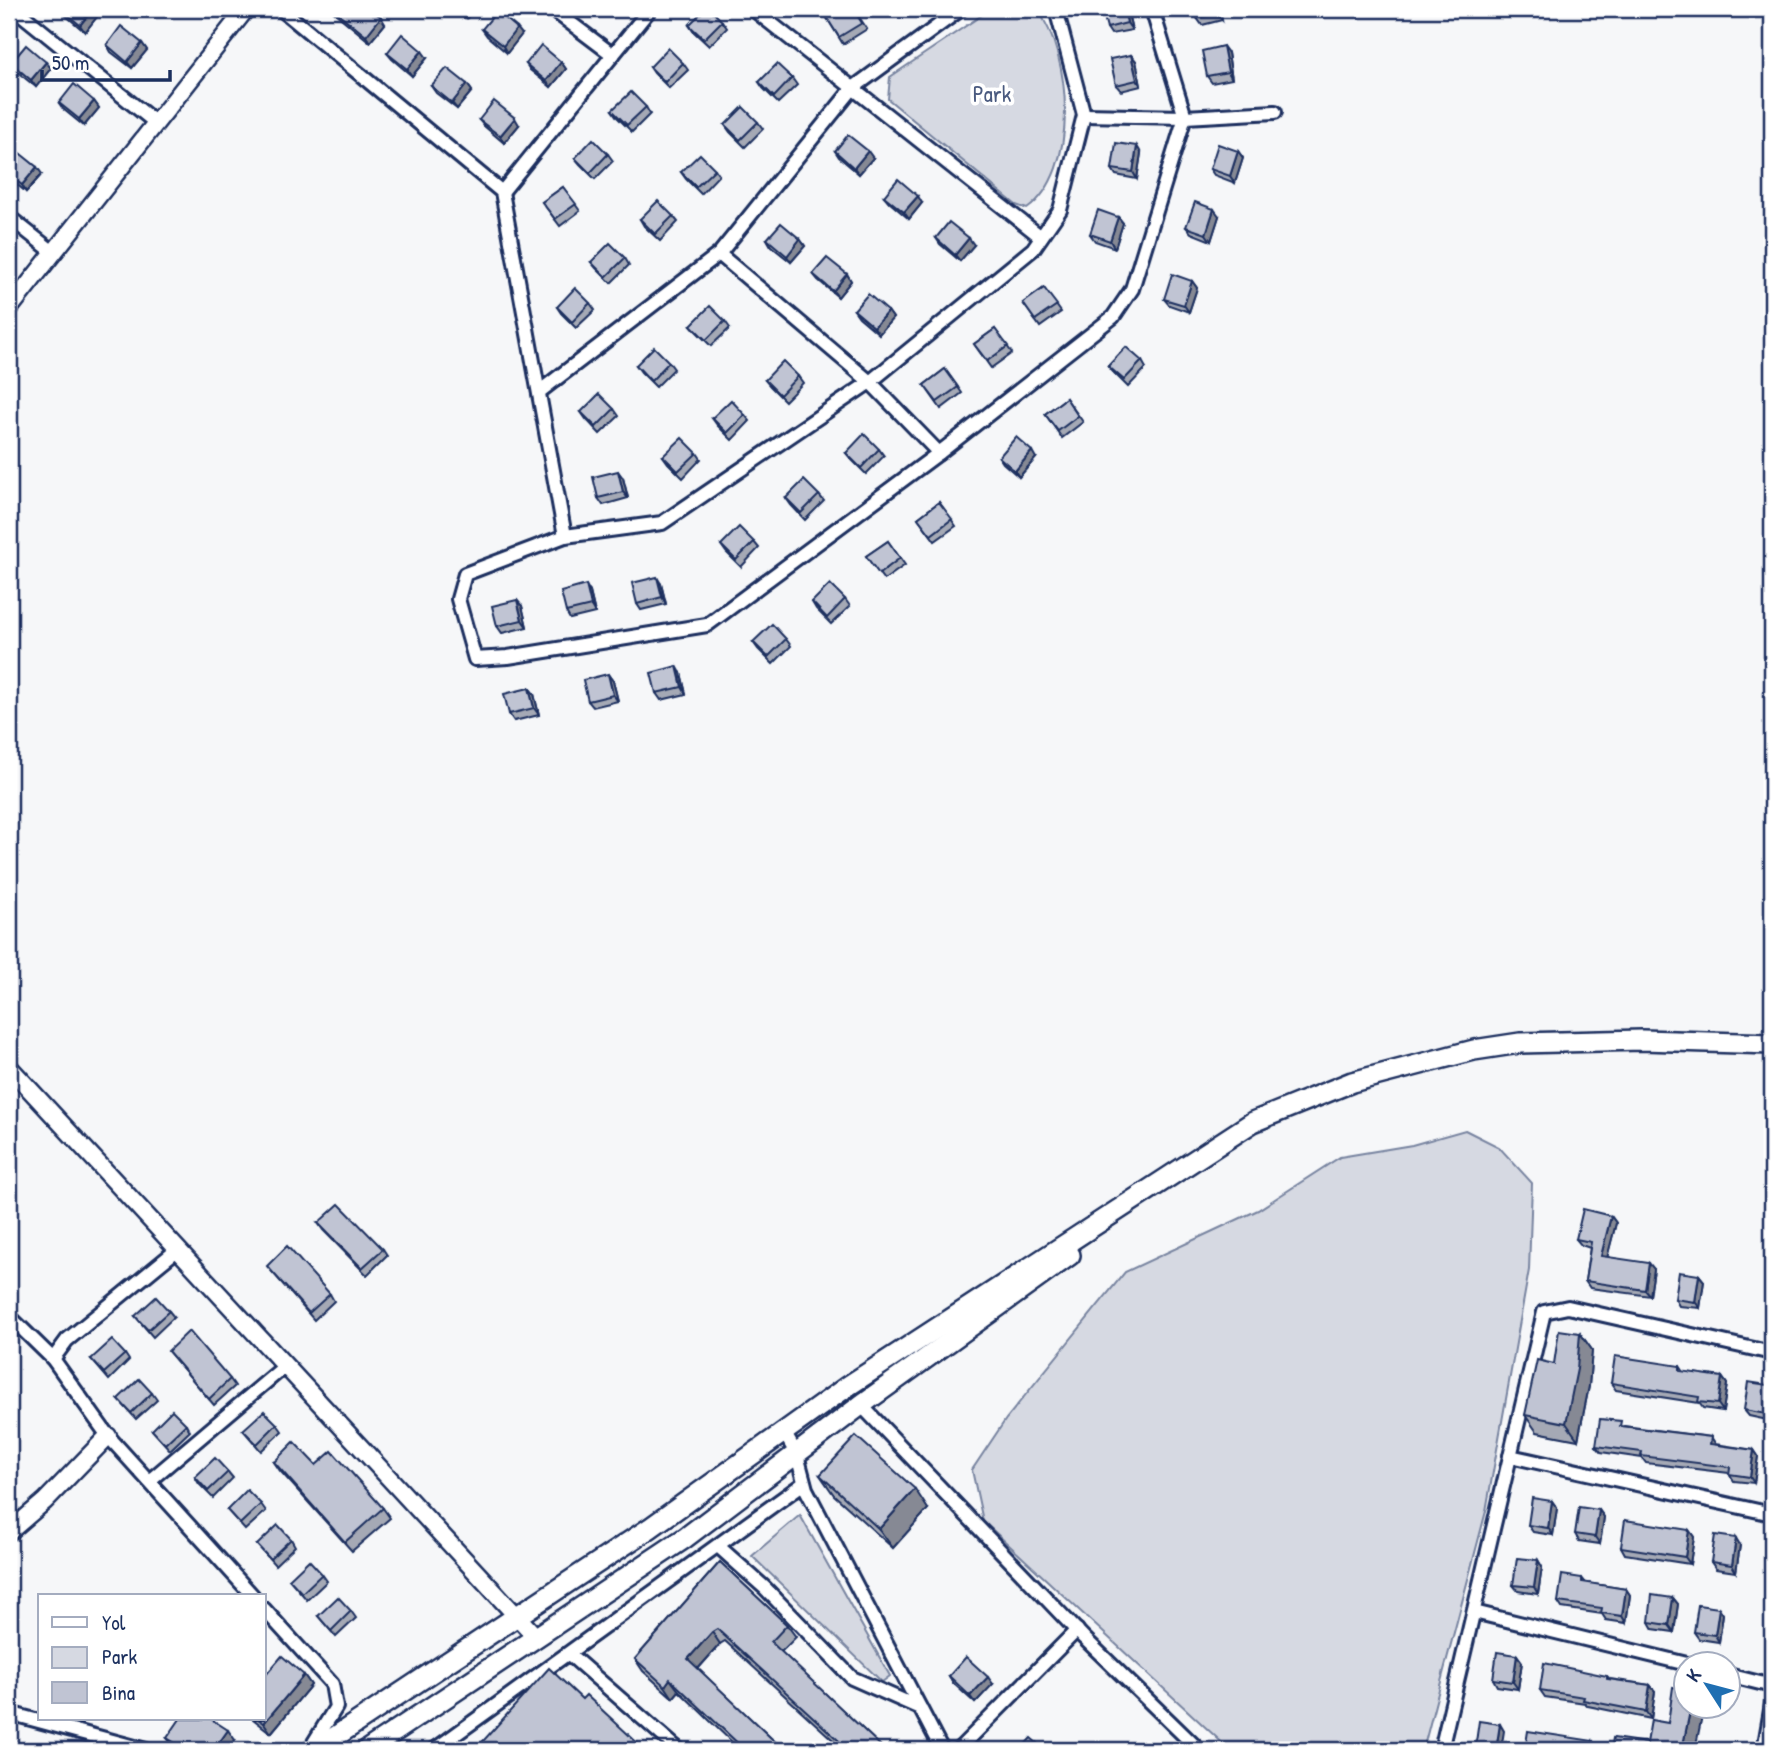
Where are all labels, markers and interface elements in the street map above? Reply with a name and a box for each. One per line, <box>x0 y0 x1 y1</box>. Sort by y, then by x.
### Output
scale bar <box>42 38 170 82</box>
text: 50 m <box>52 48 89 77</box>
park label: Park <box>973 78 1012 109</box>
legend <box>38 1594 266 1720</box>
text: Yol <box>102 1608 126 1637</box>
text: Park <box>102 1642 137 1671</box>
north arrow <box>1672 1650 1742 1720</box>
text: K <box>1680 1663 1707 1687</box>
text: Bina <box>102 1678 135 1707</box>

